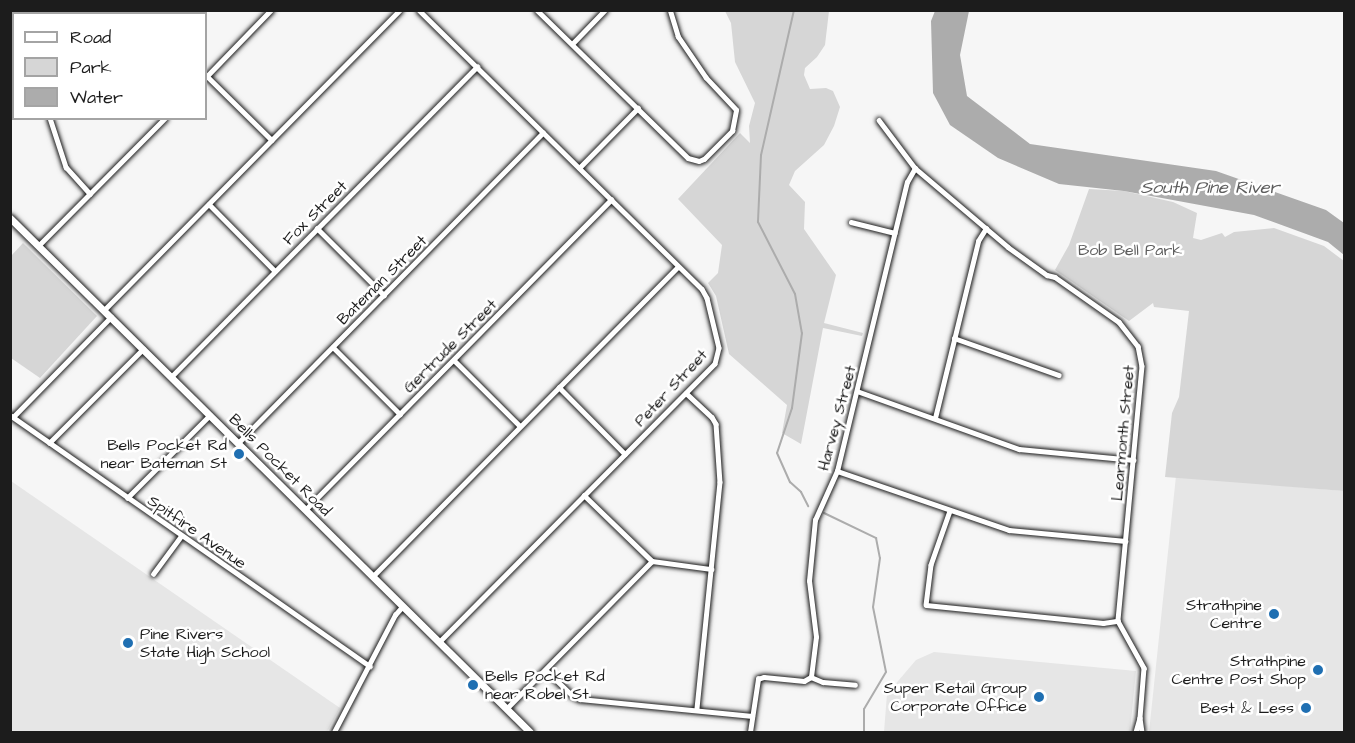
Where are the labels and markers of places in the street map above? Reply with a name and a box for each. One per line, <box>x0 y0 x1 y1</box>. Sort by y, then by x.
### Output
place label: Bells Pocket Rd near Bateman St <box>101 435 227 473</box>
marker: Bells Pocket Rd near Bateman St <box>232 447 246 461</box>
place label: Strathpine Centre <box>1186 595 1262 633</box>
marker: Strathpine Centre <box>1267 607 1281 621</box>
place label: Pine Rivers State High School <box>140 624 270 662</box>
marker: Pine Rivers State High School <box>121 636 135 650</box>
place label: Strathpine Centre Post Shop <box>1171 651 1306 689</box>
marker: Strathpine Centre Post Shop <box>1311 663 1325 677</box>
place label: Bells Pocket Rd near Robel St <box>485 666 605 704</box>
marker: Bells Pocket Rd near Robel St <box>466 678 480 692</box>
place label: Super Retail Group Corporate Office <box>884 678 1027 716</box>
marker: Super Retail Group Corporate Office <box>1032 690 1046 704</box>
place label: Best & Less <box>1200 698 1294 718</box>
marker: Best & Less <box>1299 701 1313 715</box>

